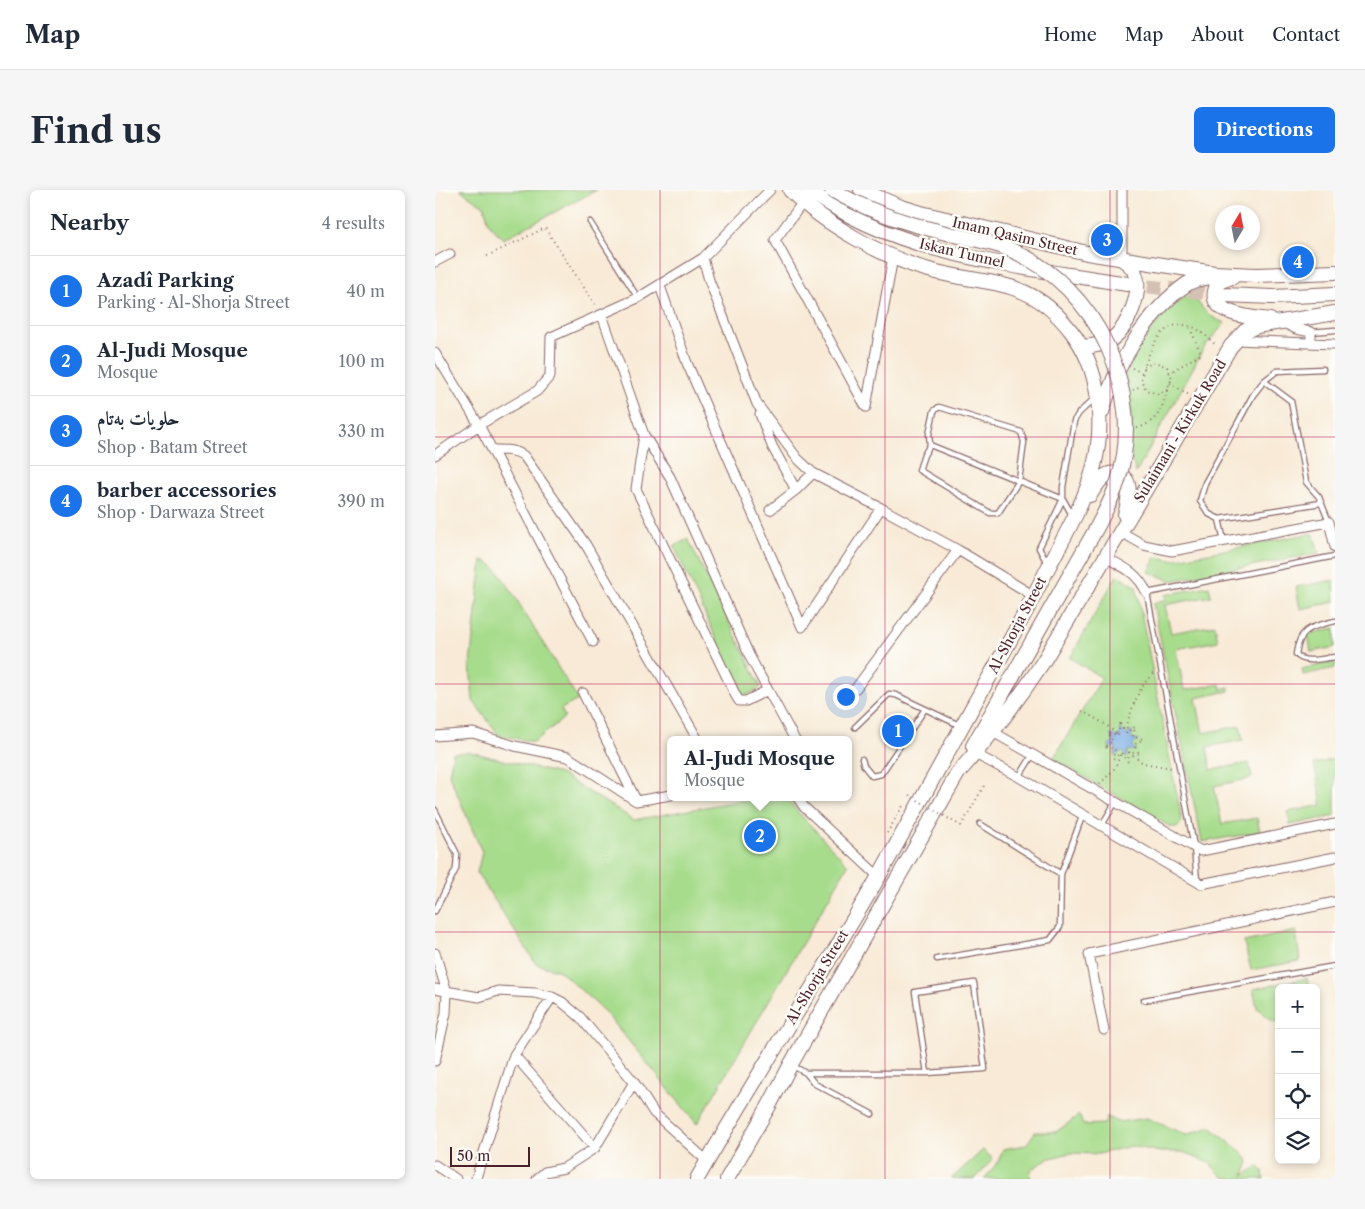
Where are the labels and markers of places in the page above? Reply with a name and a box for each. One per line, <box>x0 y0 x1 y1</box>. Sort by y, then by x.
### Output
pin: 3 <box>1091 221 1123 259</box>
pin: 4 <box>1282 243 1314 281</box>
pin: 1 <box>882 712 914 750</box>
pin: 2 <box>744 817 776 855</box>

